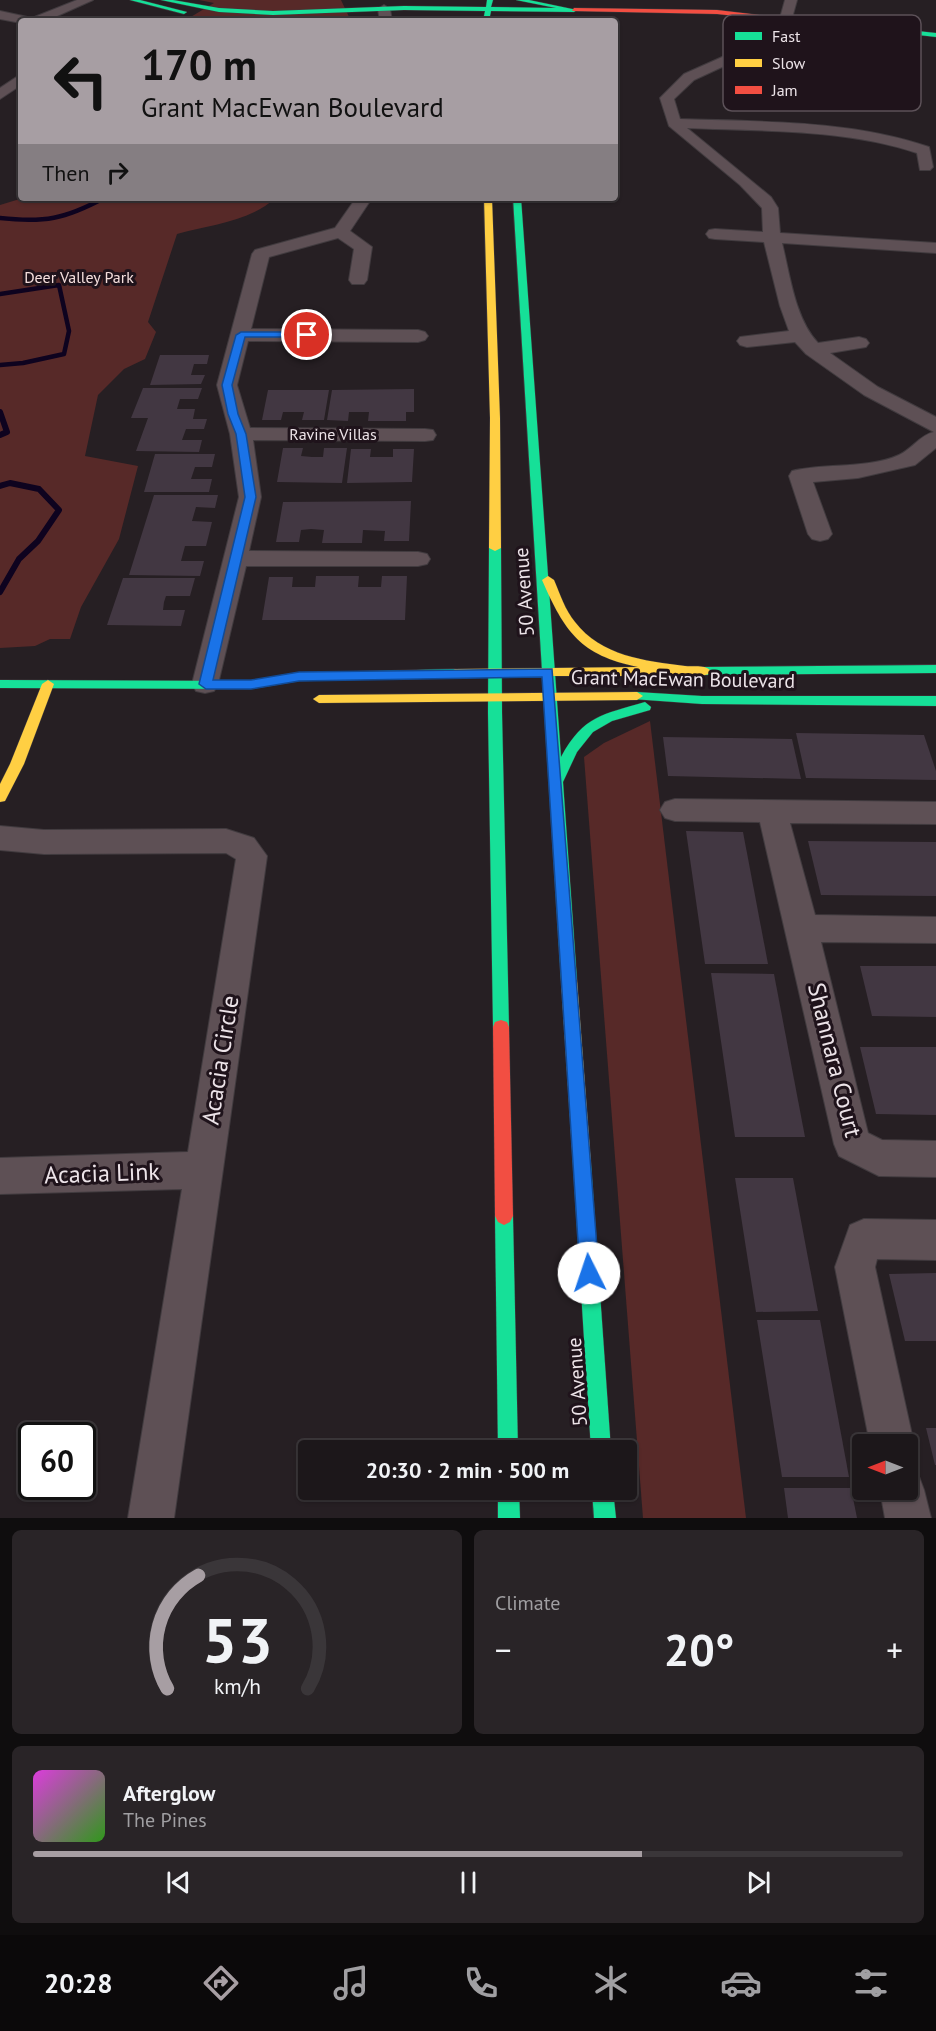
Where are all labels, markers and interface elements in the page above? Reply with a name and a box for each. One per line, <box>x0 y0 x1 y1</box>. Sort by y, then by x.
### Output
legend <box>723 15 921 111</box>
text: Fast <box>772 26 801 46</box>
text: 170 m <box>141 37 257 92</box>
icon: left <box>42 42 120 120</box>
text: Slow <box>772 53 806 73</box>
text: Jam <box>771 80 798 100</box>
text: Grant MacEwan Boulevard <box>141 90 444 124</box>
icon: right <box>101 156 134 189</box>
text: Then <box>42 159 89 187</box>
park label: Deer Valley Park <box>24 267 134 287</box>
pin <box>281 309 332 360</box>
icon: arrive <box>290 318 323 351</box>
street label: Ravine Villas <box>289 424 377 444</box>
street label: 50 Avenue <box>508 547 540 637</box>
street label: Grant MacEwan Boulevard <box>571 664 795 694</box>
street label: Shannara Court <box>801 980 869 1140</box>
street label: Acacia Circle <box>194 993 246 1127</box>
street label: Acacia Link <box>44 1155 161 1191</box>
position arrow <box>557 1241 621 1305</box>
street label: 50 Avenue <box>561 1337 593 1427</box>
speed limit sign: 60 <box>18 1422 96 1500</box>
north arrow <box>852 1434 918 1500</box>
map controls <box>852 1434 918 1500</box>
text: 20:30 · 2 min · 500 m <box>366 1456 569 1484</box>
text: Climate <box>495 1590 561 1616</box>
text: 53 <box>202 1599 272 1680</box>
text: 20° <box>664 1620 734 1678</box>
text: − <box>495 1628 512 1671</box>
text: + <box>886 1628 903 1671</box>
text: km/h <box>213 1672 260 1700</box>
text: Afterglow <box>123 1779 215 1807</box>
text: The Pines <box>123 1807 207 1833</box>
icon: previous <box>162 1866 195 1899</box>
icon: pause <box>452 1866 485 1899</box>
icon: next <box>742 1866 775 1899</box>
icon: directions <box>200 1962 242 2004</box>
icon: music <box>330 1962 372 2004</box>
icon: phone <box>460 1962 502 2004</box>
icon: climate <box>590 1962 632 2004</box>
icon: car <box>720 1962 762 2004</box>
icon: filters <box>850 1962 892 2004</box>
text: 20:28 <box>44 1966 112 2000</box>

